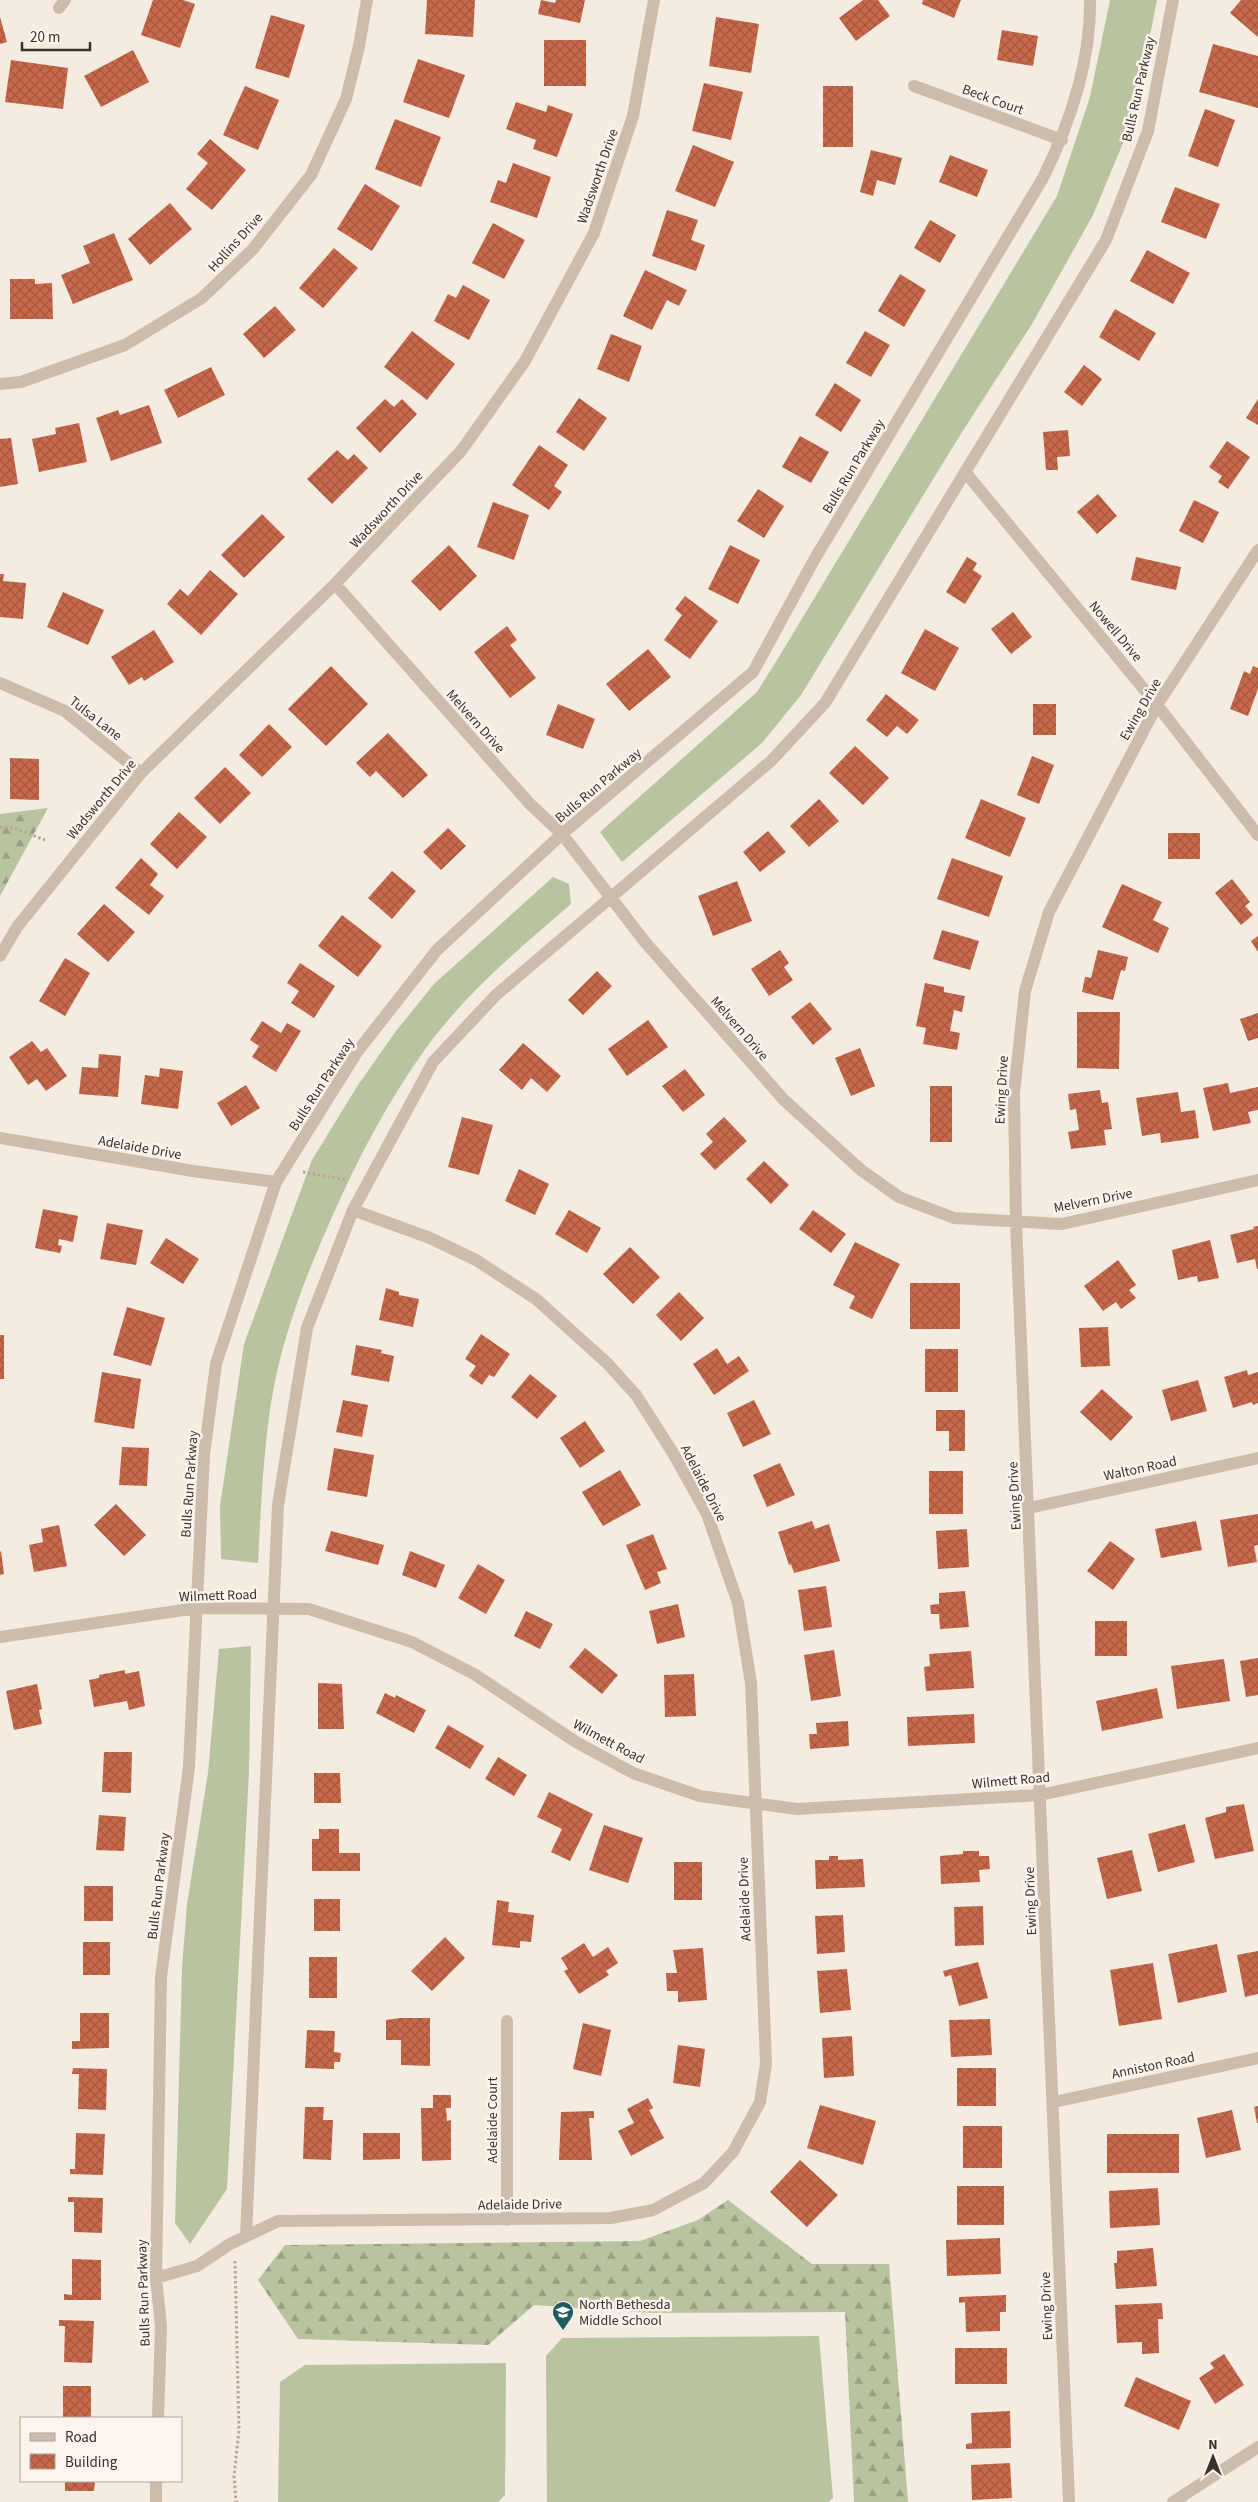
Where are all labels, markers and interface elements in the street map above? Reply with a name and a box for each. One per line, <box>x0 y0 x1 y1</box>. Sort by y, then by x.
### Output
scale bar <box>22 20 90 52</box>
text: 20 m <box>30 27 60 48</box>
street label: Bulls Run Parkway <box>1117 34 1161 144</box>
street label: Beck Court <box>959 80 1026 120</box>
street label: Wadsworth Drive <box>572 126 624 227</box>
street label: Hollins Drive <box>204 208 268 277</box>
street label: Bulls Run Parkway <box>818 415 890 518</box>
street label: Wadsworth Drive <box>346 466 428 553</box>
street label: Nowell Drive <box>1084 597 1147 666</box>
street label: Ewing Drive <box>1115 675 1167 744</box>
street label: Melvern Drive <box>441 685 509 758</box>
street label: Tulsa Lane <box>65 692 126 746</box>
street label: Bulls Run Parkway <box>551 743 647 828</box>
street label: Wadsworth Drive <box>62 755 141 844</box>
street label: Melvern Drive <box>706 992 773 1065</box>
street label: Bulls Run Parkway <box>284 1034 360 1135</box>
street label: Ewing Drive <box>990 1055 1014 1125</box>
street label: Adelaide Drive <box>97 1131 183 1165</box>
street label: Melvern Drive <box>1052 1184 1134 1218</box>
street label: Bulls Run Parkway <box>176 1429 204 1538</box>
street label: Adelaide Drive <box>675 1441 731 1526</box>
street label: Walton Road <box>1102 1451 1179 1486</box>
street label: Ewing Drive <box>1003 1461 1027 1531</box>
street label: Wilmett Road <box>178 1585 258 1607</box>
street label: Wilmett Road <box>569 1715 648 1769</box>
street label: Wilmett Road <box>971 1768 1051 1794</box>
street label: Bulls Run Parkway <box>143 1831 176 1941</box>
street label: Adelaide Drive <box>734 1856 756 1941</box>
street label: Ewing Drive <box>1020 1866 1042 1936</box>
street label: Anniston Road <box>1110 2047 1197 2085</box>
street label: Adelaide Court <box>483 2076 503 2163</box>
street label: Adelaide Drive <box>478 2194 562 2216</box>
street label: Bulls Run Parkway <box>132 2238 156 2347</box>
street label: Ewing Drive <box>1036 2271 1058 2341</box>
place label: North Bethesda Middle School <box>579 2295 671 2331</box>
school or university icon: North Bethesda Middle School <box>551 2300 575 2331</box>
legend <box>20 2417 182 2482</box>
text: Road <box>65 2427 97 2448</box>
north arrow <box>1188 2432 1238 2482</box>
text: N <box>1208 2435 1218 2455</box>
text: Building <box>65 2452 118 2473</box>

